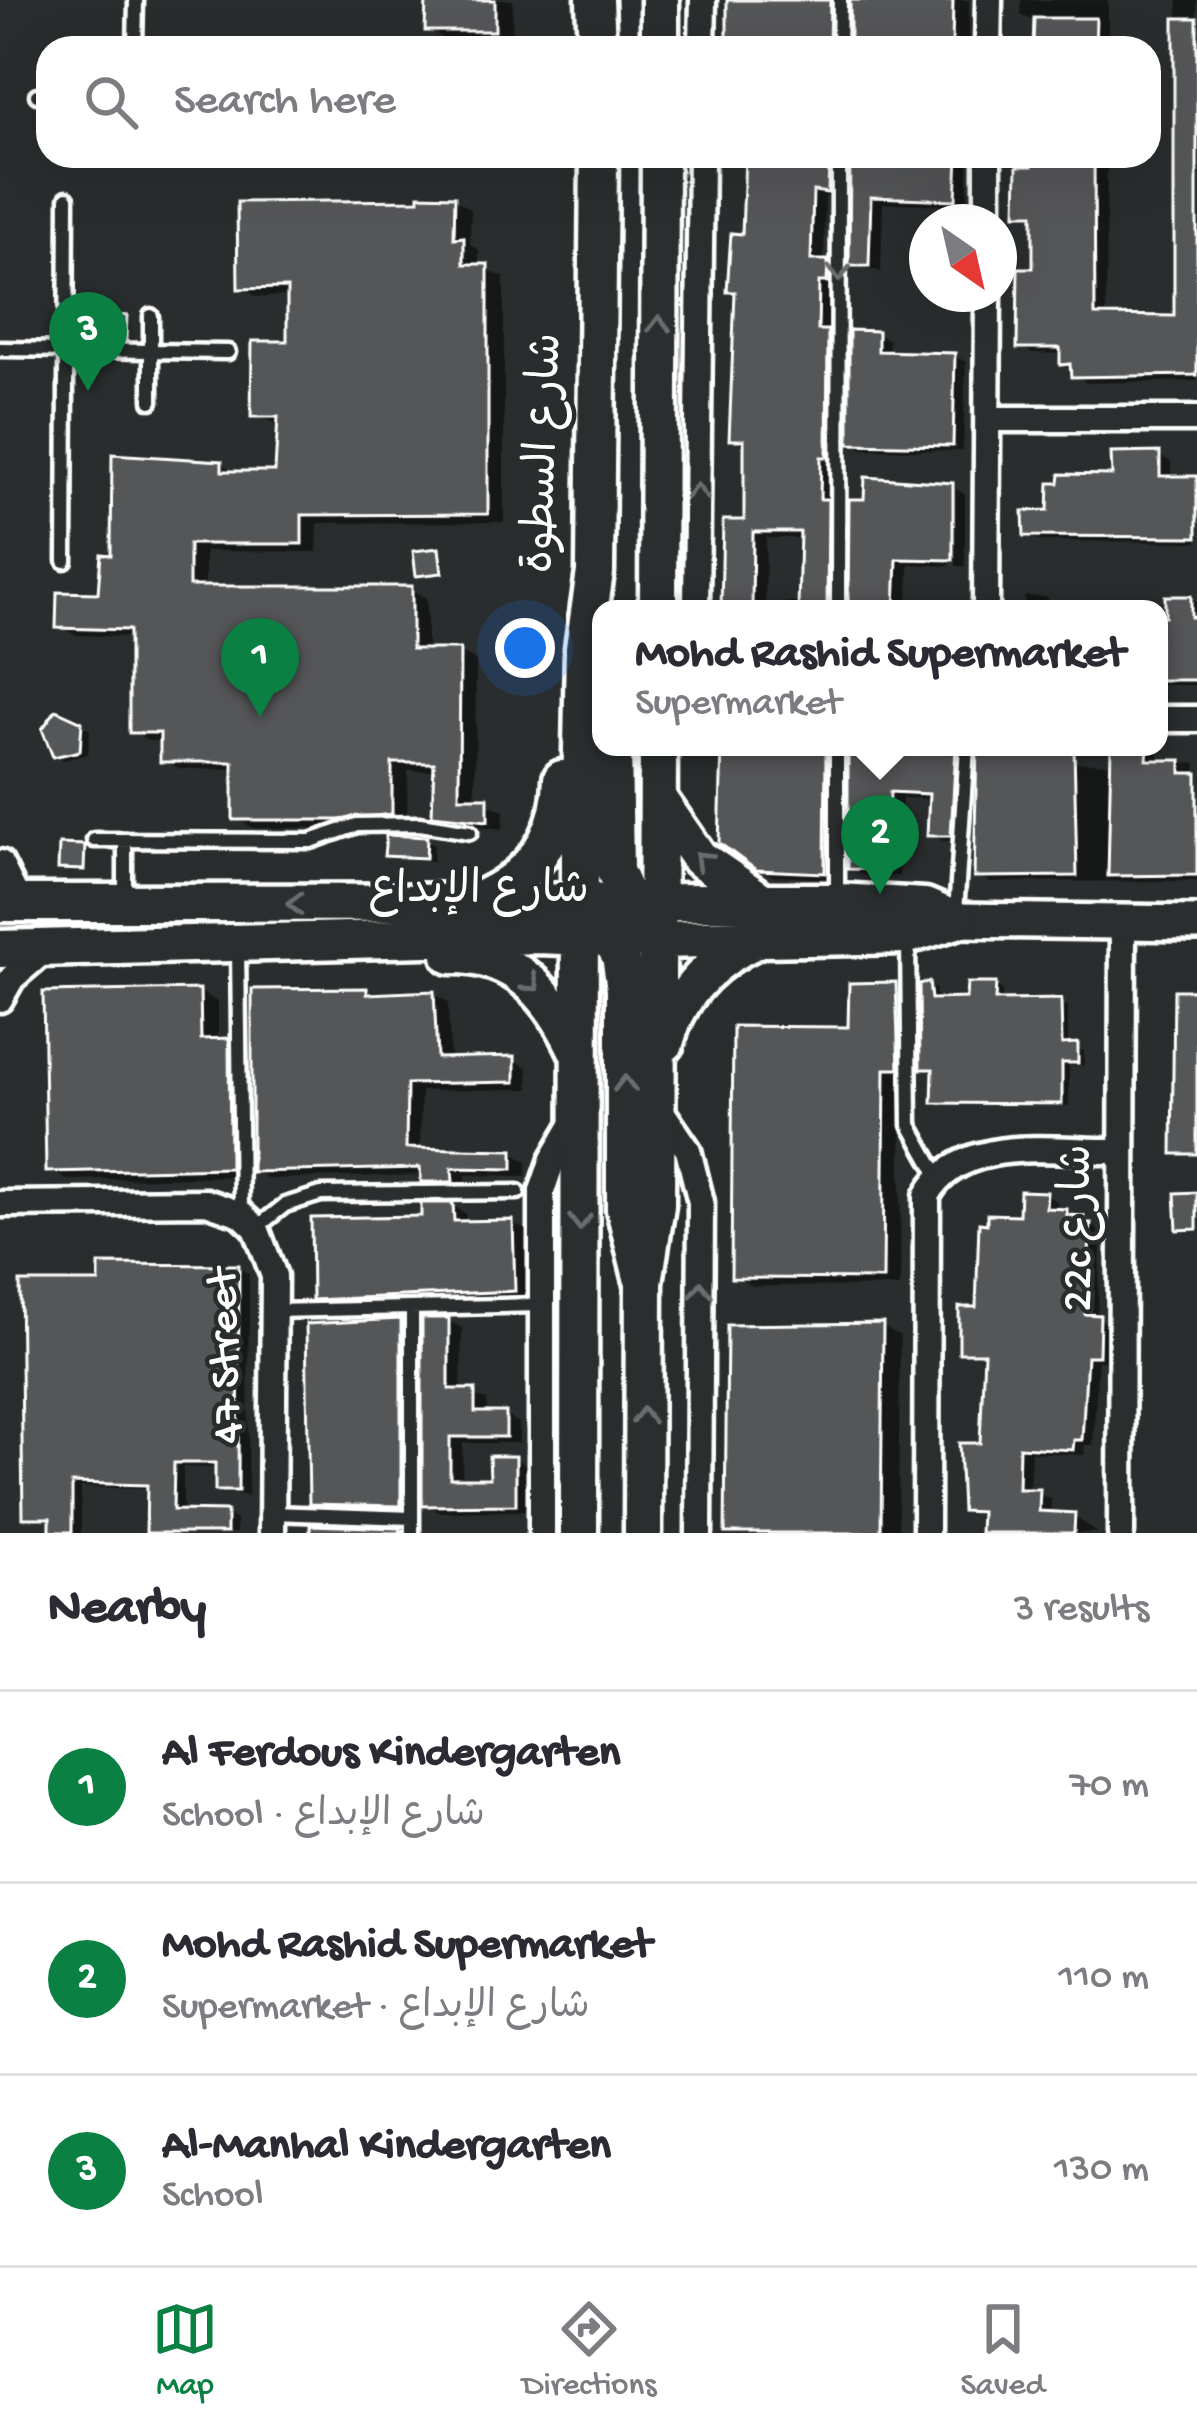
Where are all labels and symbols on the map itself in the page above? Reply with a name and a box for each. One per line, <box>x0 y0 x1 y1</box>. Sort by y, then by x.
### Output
north arrow <box>909 204 1017 312</box>
one-way arrow <box>826 265 852 283</box>
pin: 3 <box>49 292 127 391</box>
one-way arrow <box>646 314 672 332</box>
street label: شارع السطوة <box>515 332 577 574</box>
one-way arrow <box>684 482 710 501</box>
pin: 1 <box>221 618 299 717</box>
your location <box>495 618 555 678</box>
pin: 2 <box>841 795 919 894</box>
one-way arrow <box>694 851 716 873</box>
street label: شارع الإبداع <box>369 866 589 919</box>
one-way arrow <box>285 890 304 916</box>
one-way arrow <box>519 970 540 991</box>
one-way arrow <box>612 1074 638 1092</box>
street label: 22c شارع <box>1054 1144 1107 1312</box>
one-way arrow <box>567 1214 593 1232</box>
street label: 47 Street <box>198 1264 258 1445</box>
one-way arrow <box>687 1280 713 1299</box>
one-way arrow <box>630 1406 656 1425</box>

